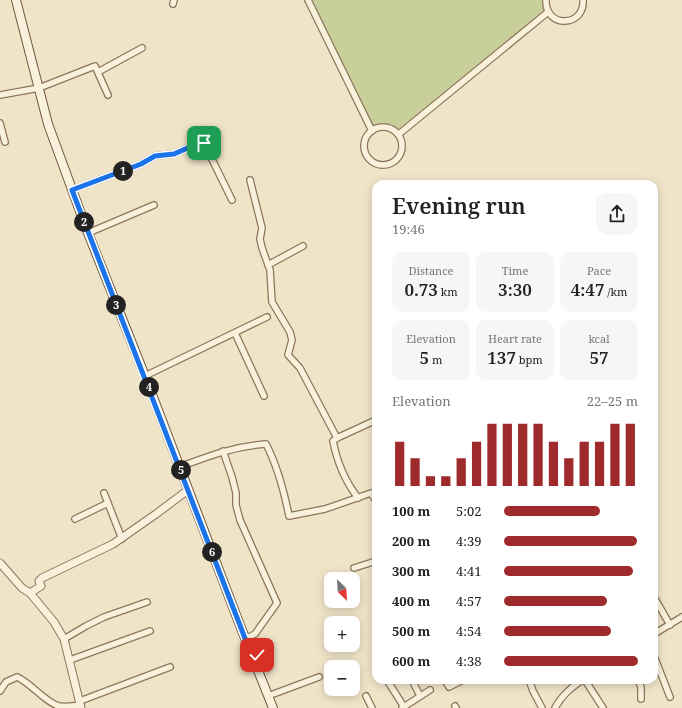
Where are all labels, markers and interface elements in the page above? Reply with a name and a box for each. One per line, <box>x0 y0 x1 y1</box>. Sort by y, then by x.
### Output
pin <box>187 126 221 160</box>
icon: arrive <box>193 132 215 154</box>
pin: 1 <box>113 161 133 181</box>
text: 1 <box>120 163 126 178</box>
text: Evening run <box>392 190 526 220</box>
button: share <box>596 193 638 235</box>
pin: 2 <box>74 212 94 232</box>
text: 2 <box>81 214 87 229</box>
text: 19:46 <box>392 220 425 238</box>
text: Distance <box>409 263 453 278</box>
text: Time <box>502 263 528 278</box>
text: Pace <box>587 263 611 278</box>
text: 0.73 <box>404 278 438 301</box>
text: 3:30 <box>498 278 532 301</box>
text: 4:47 <box>571 278 604 301</box>
text: km <box>438 284 458 299</box>
text: /km <box>604 284 627 299</box>
pin: 3 <box>106 295 126 315</box>
text: 3 <box>113 297 119 312</box>
text: Elevation <box>406 331 456 346</box>
text: Heart rate <box>488 331 542 346</box>
text: kcal <box>588 331 610 346</box>
text: 5 <box>420 346 429 369</box>
text: 137 <box>487 346 516 369</box>
text: 57 <box>589 346 609 369</box>
text: m <box>429 352 442 367</box>
text: bpm <box>516 352 543 367</box>
pin: 4 <box>139 377 159 397</box>
text: 4 <box>146 379 152 394</box>
text: Elevation <box>392 392 451 410</box>
text: 22–25 m <box>587 392 638 410</box>
pin: 5 <box>171 460 191 480</box>
text: 5 <box>178 462 184 477</box>
text: 100 m <box>392 502 430 520</box>
text: 5:02 <box>456 502 482 520</box>
text: 200 m <box>392 532 430 550</box>
text: 4:39 <box>456 532 482 550</box>
pin: 6 <box>202 542 222 562</box>
text: 6 <box>209 544 215 559</box>
text: 300 m <box>392 562 430 580</box>
text: 4:41 <box>456 562 482 580</box>
north arrow <box>324 572 360 608</box>
map controls <box>324 572 360 696</box>
text: 400 m <box>392 592 430 610</box>
text: 4:57 <box>456 592 482 610</box>
button: + <box>324 616 360 652</box>
text: 500 m <box>392 622 430 640</box>
text: 4:54 <box>456 622 482 640</box>
pin <box>240 638 274 672</box>
icon: check <box>246 644 268 666</box>
text: 600 m <box>392 652 430 670</box>
text: 4:38 <box>456 652 482 670</box>
button: − <box>324 660 360 696</box>

